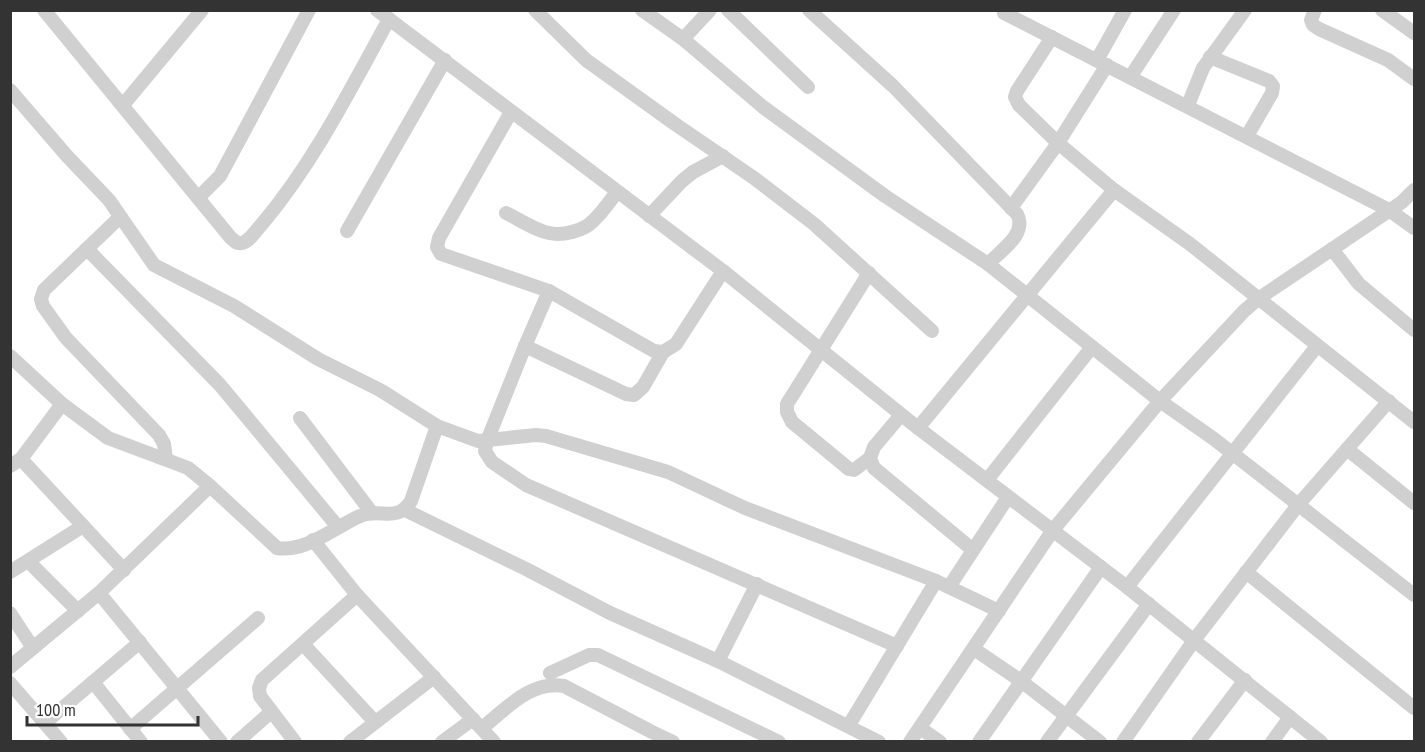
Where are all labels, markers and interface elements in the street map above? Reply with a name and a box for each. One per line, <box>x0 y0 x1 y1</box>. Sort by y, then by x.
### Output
scale bar <box>27 689 198 727</box>
text: 100 m <box>36 698 76 721</box>

